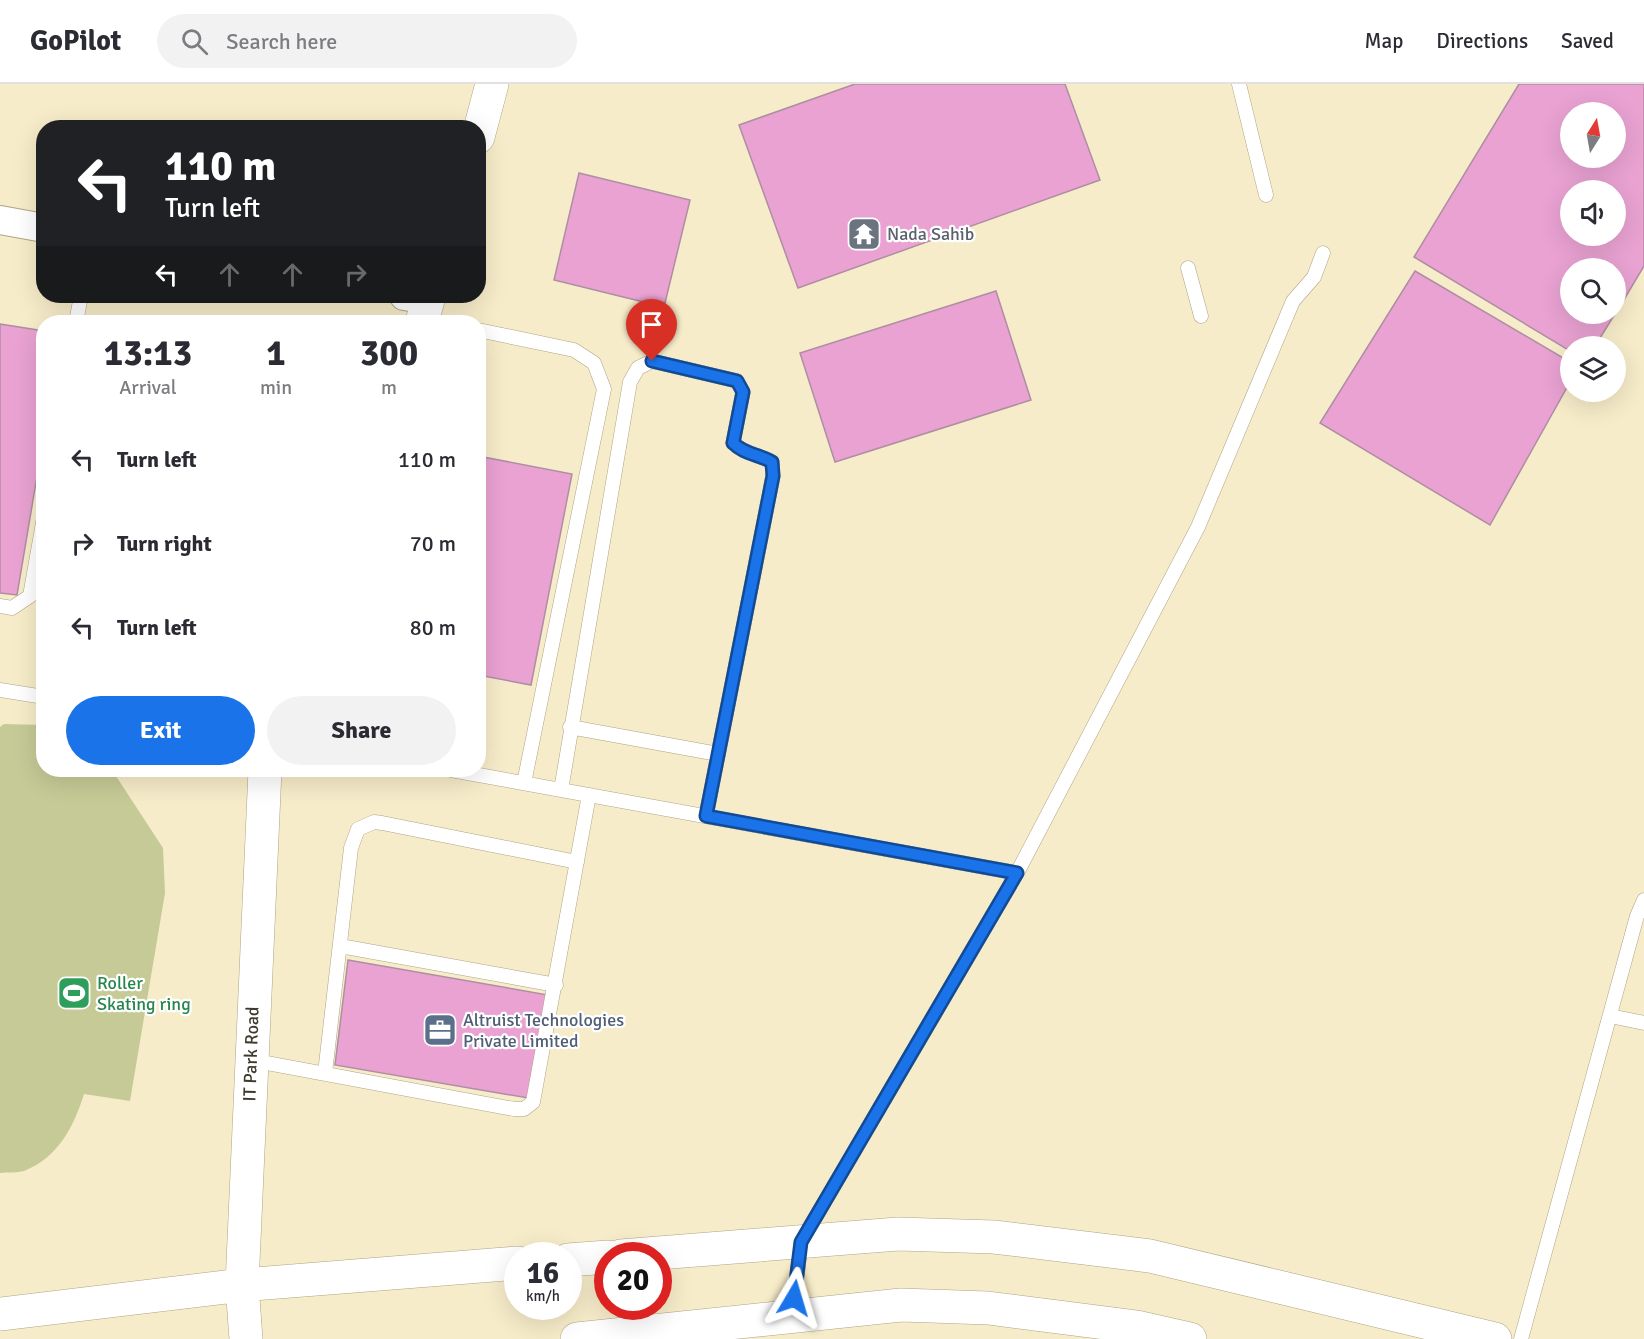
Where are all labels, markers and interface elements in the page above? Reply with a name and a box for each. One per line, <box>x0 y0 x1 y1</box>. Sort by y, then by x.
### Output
search box <box>157 14 577 68</box>
text: GoPilot <box>30 24 121 58</box>
icon: search <box>178 25 211 58</box>
text: Search here <box>226 28 337 55</box>
text: Map <box>1365 28 1403 54</box>
text: Directions <box>1436 28 1528 54</box>
text: Saved <box>1561 28 1614 54</box>
north arrow <box>1560 102 1626 168</box>
map controls <box>1560 102 1626 402</box>
text: 110 m <box>165 141 276 192</box>
icon: left <box>66 144 144 222</box>
button: sound <box>1560 180 1626 246</box>
text: Turn left <box>165 192 260 225</box>
temple icon: Nada Sahib <box>846 216 882 252</box>
place label: Nada Sahib <box>887 223 974 245</box>
icon: left <box>150 258 183 291</box>
icon: ahead <box>213 258 246 291</box>
icon: ahead <box>276 258 309 291</box>
icon: right <box>339 258 372 291</box>
button: search <box>1560 258 1626 324</box>
pin <box>626 299 677 361</box>
icon: arrive <box>635 308 668 341</box>
text: 13:13 <box>104 331 192 376</box>
text: 1 <box>266 331 286 376</box>
text: 300 <box>360 331 418 376</box>
button: layers <box>1560 336 1626 402</box>
text: Arrival <box>119 375 177 400</box>
text: min <box>260 375 292 400</box>
text: m <box>381 375 397 400</box>
icon: left <box>66 443 99 476</box>
text: Turn left <box>117 446 197 473</box>
text: 110 m <box>398 446 456 473</box>
icon: right <box>66 527 99 560</box>
text: Turn right <box>117 530 212 557</box>
text: 70 m <box>410 530 456 557</box>
icon: left <box>66 611 99 644</box>
text: Turn left <box>117 614 197 641</box>
text: 80 m <box>410 614 456 641</box>
button: Exit <box>66 696 255 765</box>
button: Share <box>267 696 456 765</box>
place label: Roller Skating ring <box>97 972 191 1015</box>
sports icon: Roller Skating ring <box>56 975 92 1011</box>
street label: IT Park Road <box>238 1006 264 1102</box>
place label: Altruist Technologies Private Limited <box>463 1009 624 1052</box>
office icon: Altruist Technologies Private Limited <box>422 1012 458 1048</box>
speed limit sign: 20 <box>594 1242 672 1320</box>
text: 16 <box>527 1255 559 1292</box>
position arrow <box>762 1266 826 1330</box>
text: km/h <box>526 1287 560 1305</box>

